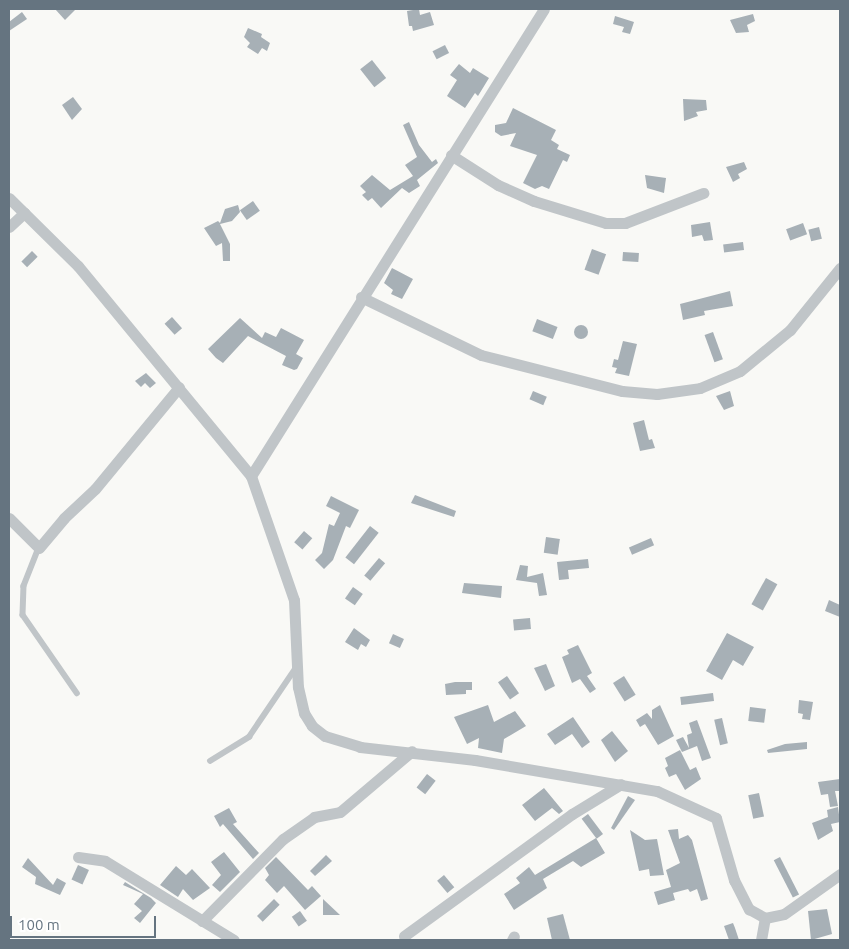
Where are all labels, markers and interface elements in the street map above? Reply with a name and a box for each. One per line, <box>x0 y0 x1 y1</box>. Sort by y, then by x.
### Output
scale bar <box>12 906 159 938</box>
text: 100 m <box>18 916 60 933</box>

